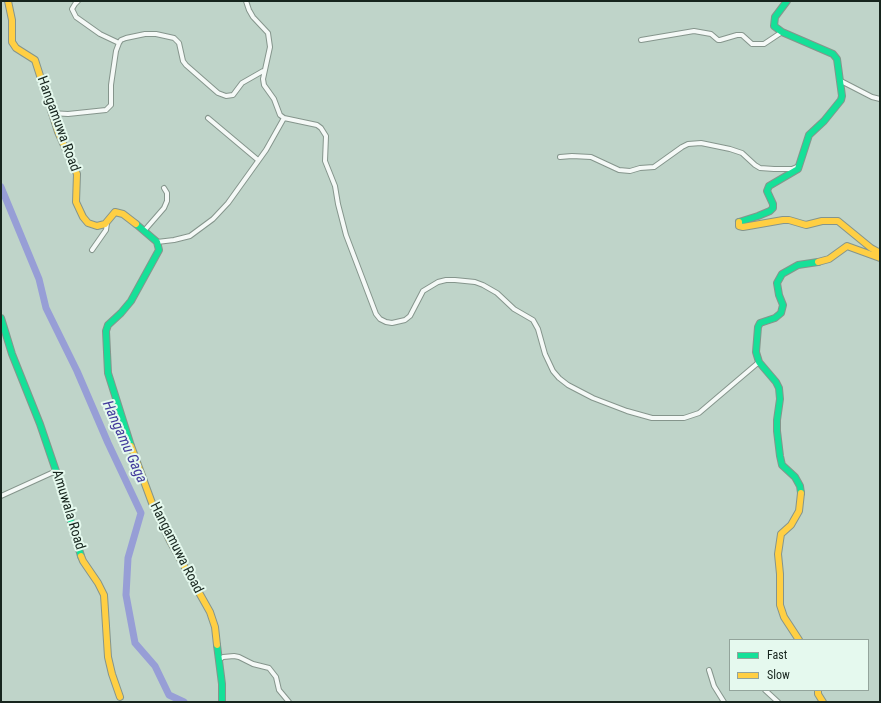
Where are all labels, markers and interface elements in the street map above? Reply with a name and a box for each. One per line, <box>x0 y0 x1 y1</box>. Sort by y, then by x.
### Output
street label: Hangamuwa Road <box>33 74 83 174</box>
water label: Hangamu Gaga <box>98 398 150 486</box>
street label: Amuwala Road <box>48 468 88 552</box>
street label: Hangamuwa Road <box>146 500 206 596</box>
legend <box>729 639 869 691</box>
text: Fast <box>767 648 787 662</box>
text: Slow <box>767 668 790 682</box>

